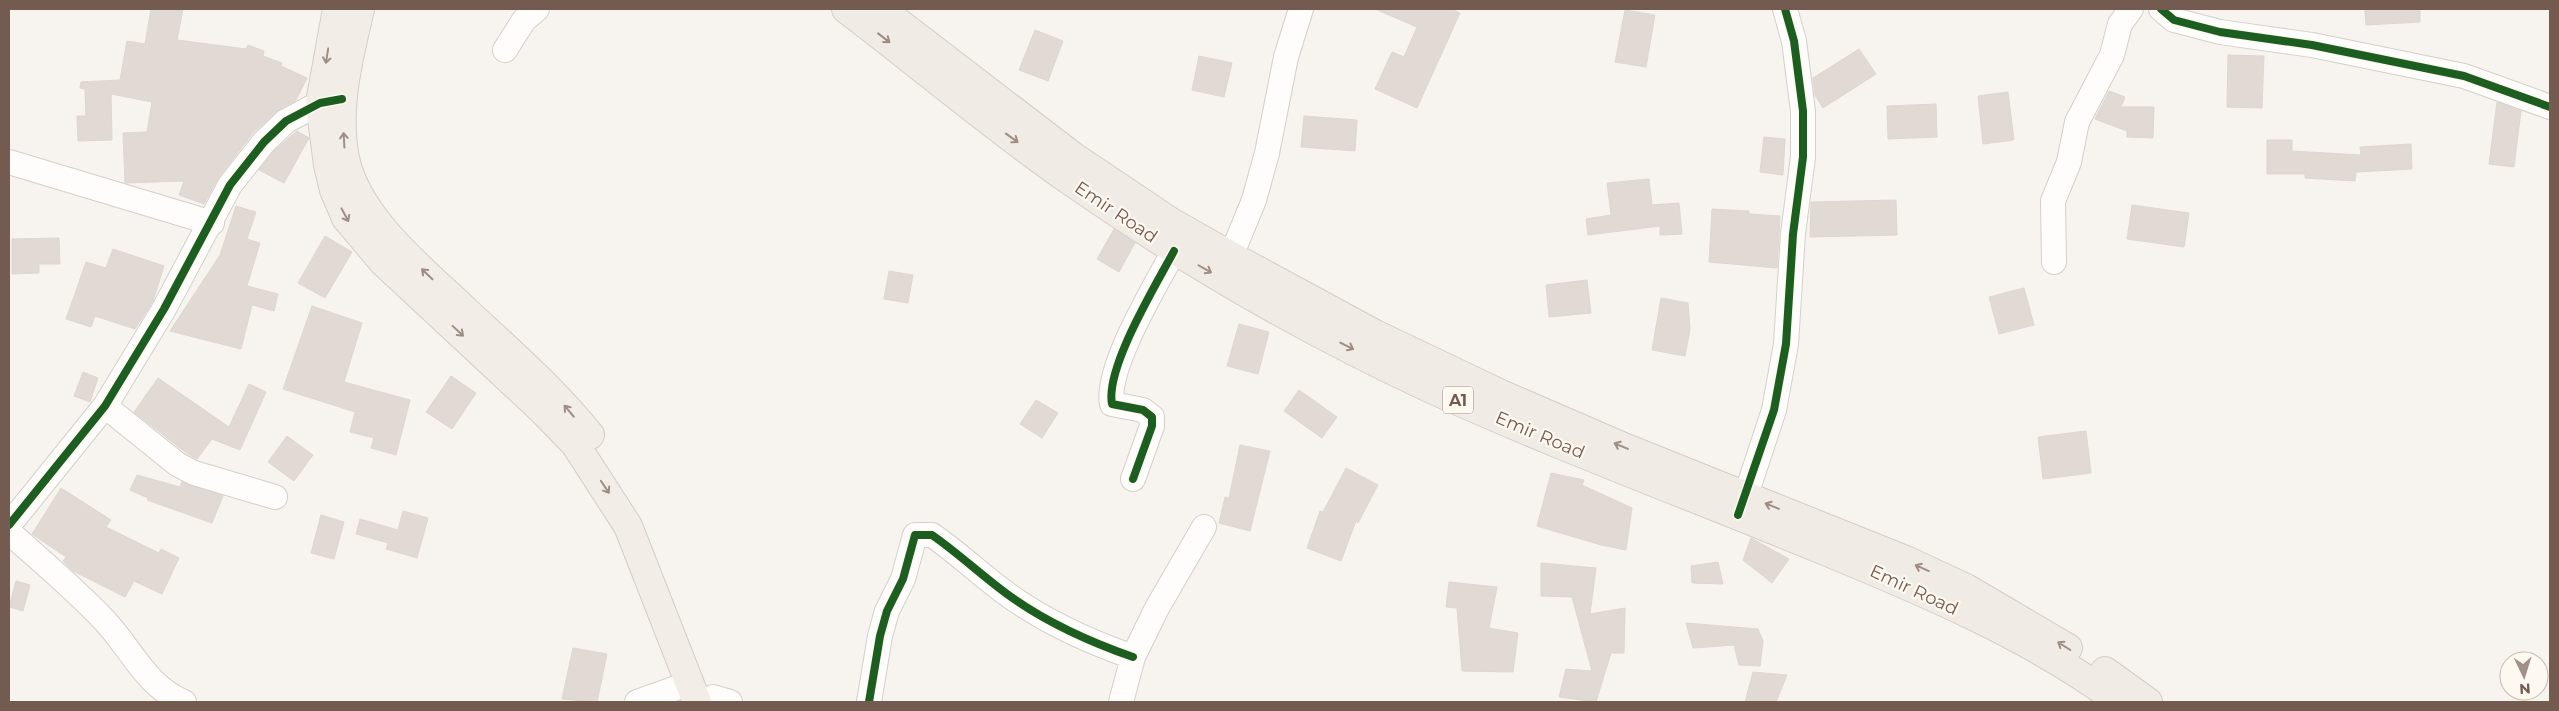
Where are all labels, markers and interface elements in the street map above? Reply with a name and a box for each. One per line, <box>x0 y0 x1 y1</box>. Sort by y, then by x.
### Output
one-way arrow <box>877 33 890 44</box>
one-way arrow <box>322 48 332 64</box>
one-way arrow <box>339 132 349 148</box>
one-way arrow <box>1005 133 1018 144</box>
street label: Emir Road <box>1070 176 1162 248</box>
one-way arrow <box>341 207 351 221</box>
one-way arrow <box>1197 264 1211 274</box>
one-way arrow <box>421 268 433 280</box>
one-way arrow <box>451 325 464 337</box>
one-way arrow <box>1340 341 1355 351</box>
road number: A1 <box>1443 386 1473 414</box>
one-way arrow <box>563 404 575 417</box>
street label: Emir Road <box>1492 406 1588 464</box>
one-way arrow <box>1614 440 1629 450</box>
one-way arrow <box>599 480 610 494</box>
one-way arrow <box>1764 501 1779 510</box>
street label: Emir Road <box>1866 560 1962 620</box>
one-way arrow <box>1915 562 1930 572</box>
one-way arrow <box>2058 640 2072 650</box>
north arrow <box>2499 651 2549 701</box>
text: N <box>2519 680 2531 698</box>

